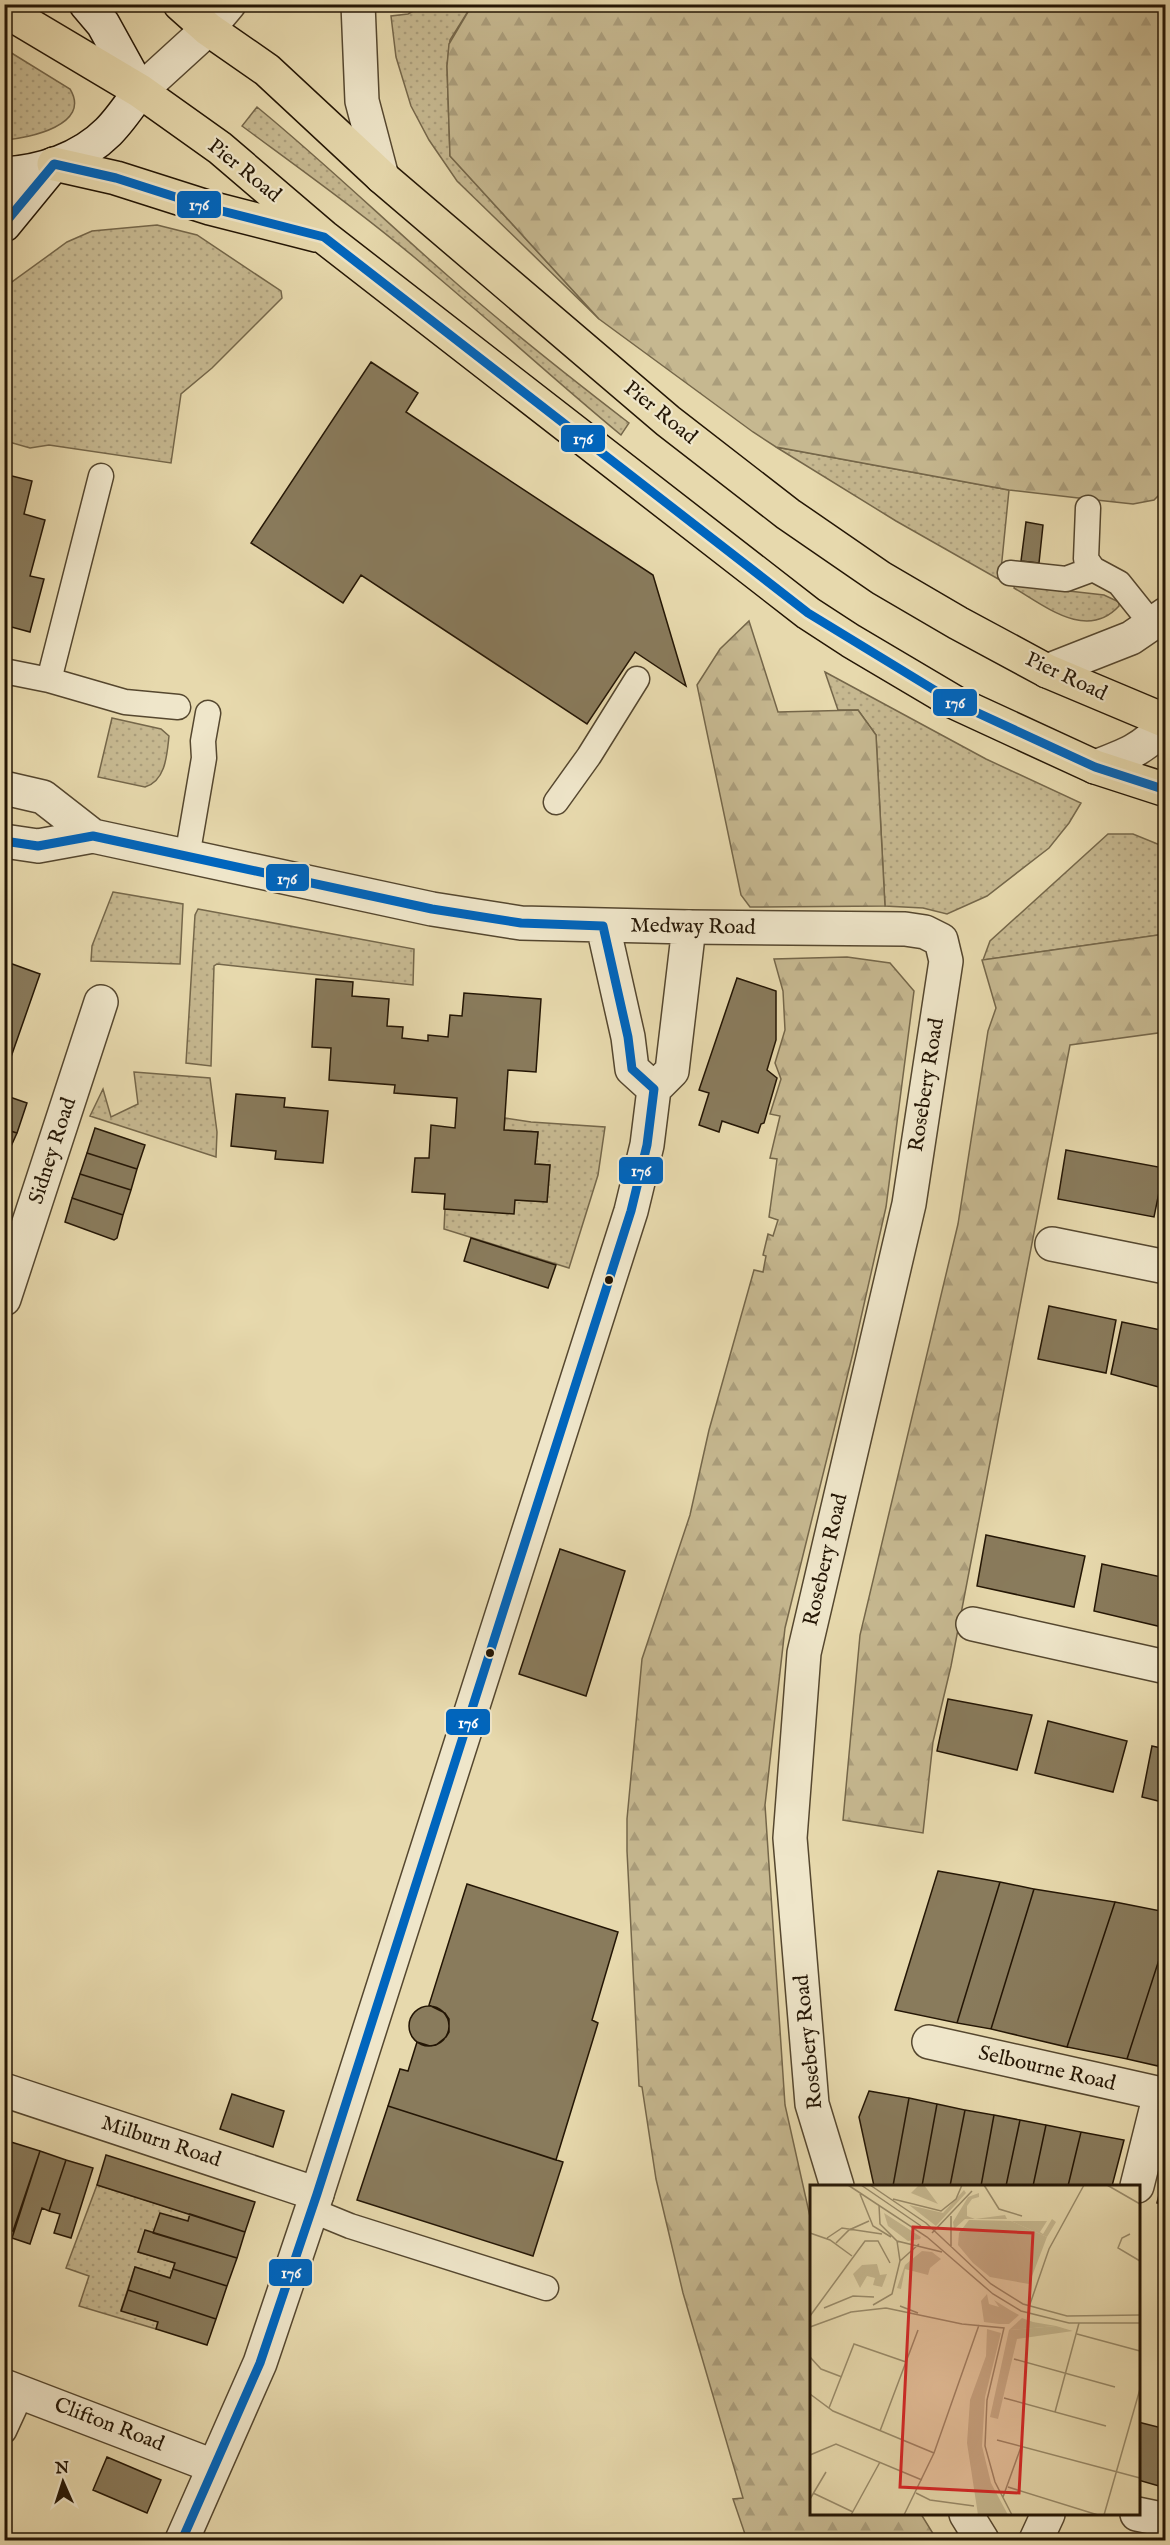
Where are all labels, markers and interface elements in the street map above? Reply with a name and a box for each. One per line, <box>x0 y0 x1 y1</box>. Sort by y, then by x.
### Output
street label: Pier Road <box>202 133 287 209</box>
line badge: 176 <box>176 190 222 219</box>
text: 176 <box>189 196 210 216</box>
street label: Pier Road <box>618 375 703 451</box>
line badge: 176 <box>560 424 606 453</box>
text: 176 <box>573 430 594 450</box>
street label: Pier Road <box>1021 646 1112 708</box>
line badge: 176 <box>932 688 978 717</box>
text: 176 <box>945 694 966 714</box>
line badge: 176 <box>265 863 310 892</box>
text: 176 <box>277 870 298 890</box>
street label: Medway Road <box>630 912 757 942</box>
street label: Rosebery Road <box>903 1015 951 1154</box>
street label: Sidney Road <box>23 1093 83 1208</box>
line badge: 176 <box>618 1156 664 1185</box>
text: 176 <box>631 1162 652 1182</box>
unlabelled marker <box>603 1274 615 1286</box>
street label: Rosebery Road <box>798 1490 855 1629</box>
unlabelled marker <box>484 1647 496 1659</box>
line badge: 176 <box>445 1708 491 1736</box>
text: 176 <box>458 1714 479 1734</box>
street label: Rosebery Road <box>788 1973 829 2111</box>
street label: Selbourne Road <box>976 2040 1119 2098</box>
street label: Milburn Road <box>98 2110 225 2174</box>
inset map <box>810 2185 1140 2515</box>
line badge: 176 <box>268 2258 313 2287</box>
text: 176 <box>281 2264 302 2284</box>
street label: Clifton Road <box>50 2392 169 2459</box>
north arrow <box>33 2452 93 2512</box>
text: N <box>54 2459 70 2479</box>

